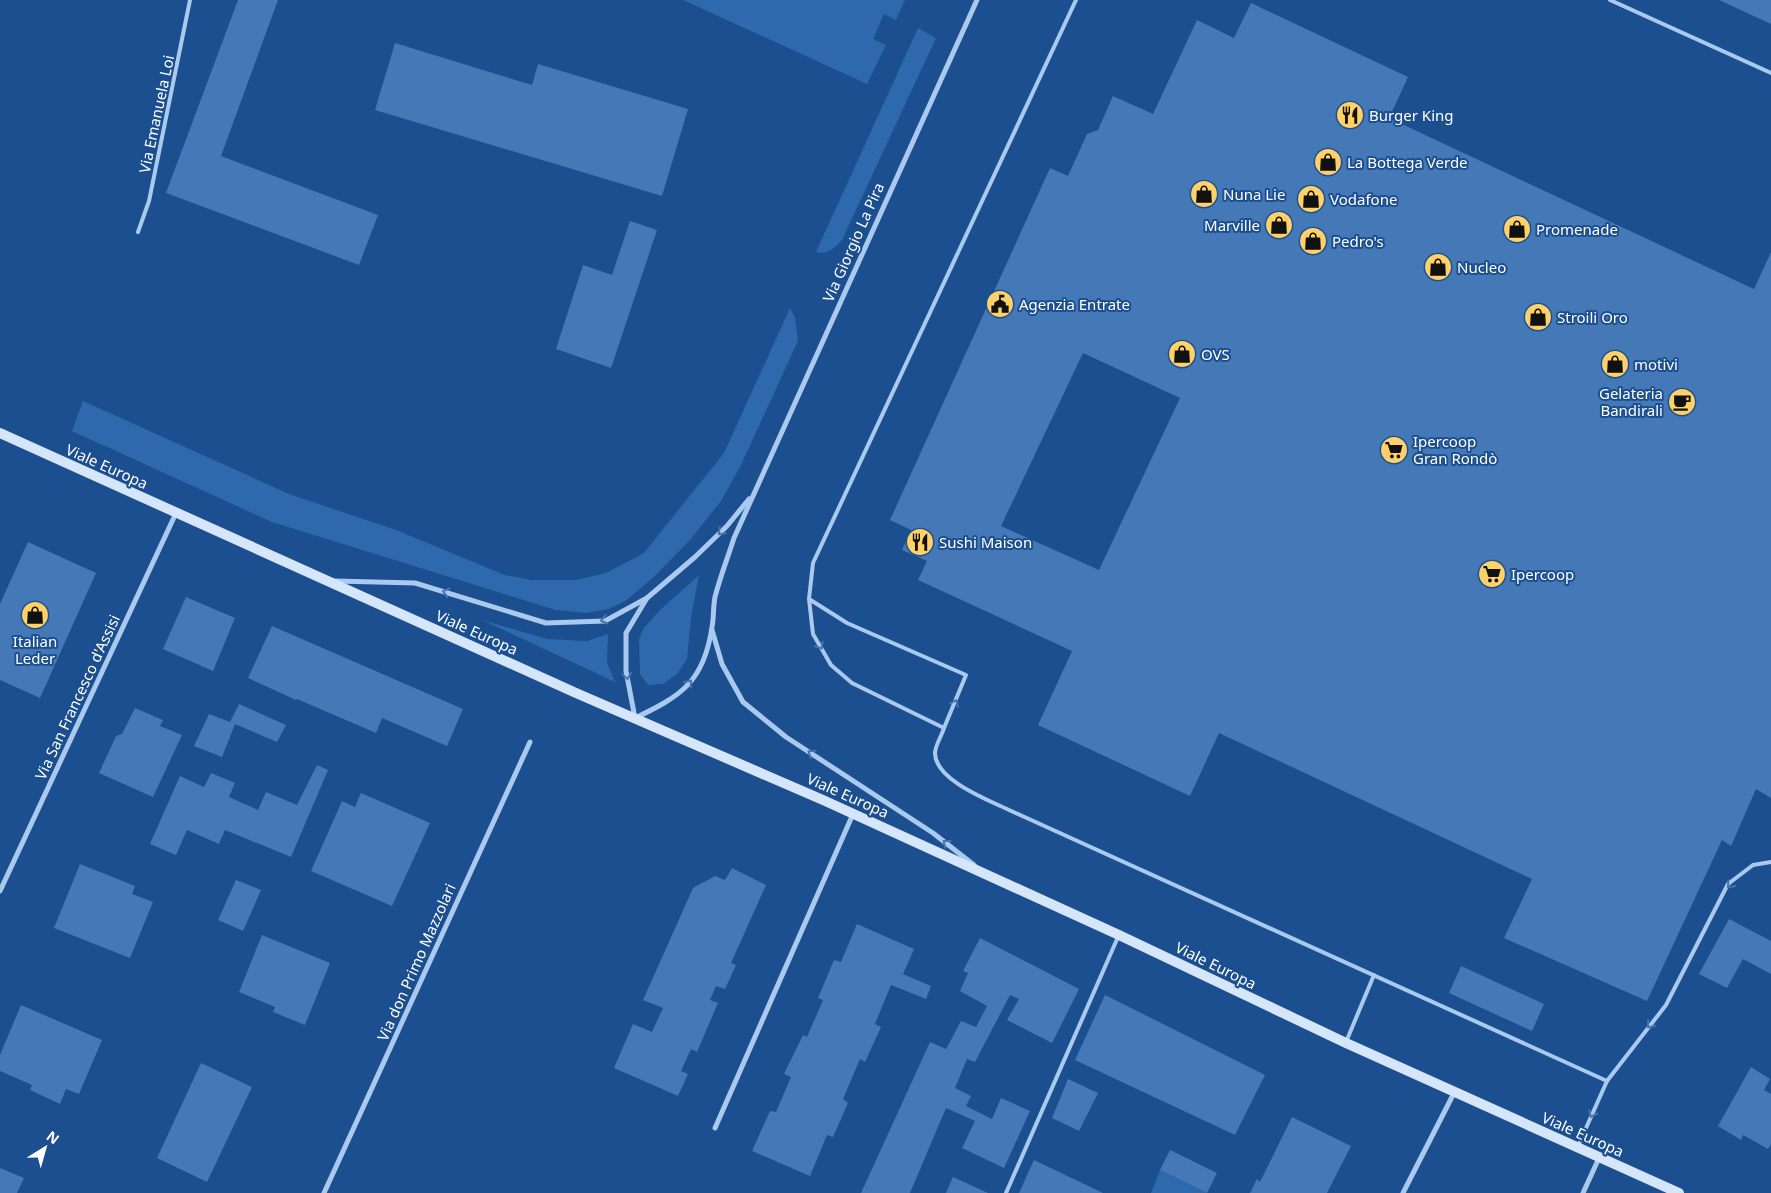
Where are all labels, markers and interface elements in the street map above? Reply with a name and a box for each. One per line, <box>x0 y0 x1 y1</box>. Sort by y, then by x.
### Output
street label: Via Emanuela Loi <box>134 53 178 175</box>
restaurant icon: Burger King <box>1335 100 1365 130</box>
place label: Burger King <box>1369 105 1454 125</box>
shop icon: La Bottega Verde <box>1313 147 1343 177</box>
place label: La Bottega Verde <box>1347 152 1468 172</box>
street label: Via Giorgio La Pira <box>818 179 888 305</box>
shop icon: Nuna Lie <box>1189 179 1219 209</box>
place label: Nuna Lie <box>1223 184 1285 204</box>
shop icon: Vodafone <box>1296 184 1326 214</box>
place label: Vodafone <box>1330 189 1397 209</box>
shop icon: Marville <box>1264 210 1294 240</box>
shop icon: Promenade <box>1502 214 1532 244</box>
place label: Marville <box>1204 215 1260 235</box>
place label: Promenade <box>1536 219 1618 239</box>
shop icon: Pedro's <box>1298 226 1328 256</box>
place label: Pedro's <box>1332 231 1384 251</box>
shop icon: Nucleo <box>1423 252 1453 282</box>
place label: Nucleo <box>1457 257 1506 277</box>
public building icon: Agenzia Entrate <box>985 289 1015 319</box>
place label: Agenzia Entrate <box>1019 294 1130 314</box>
shop icon: Stroili Oro <box>1523 302 1553 332</box>
place label: Stroili Oro <box>1557 307 1628 327</box>
shop icon: OVS <box>1167 339 1197 369</box>
place label: OVS <box>1201 344 1230 364</box>
shop icon: motivi <box>1600 349 1630 379</box>
place label: motivi <box>1634 354 1678 374</box>
place label: Gelateria Bandirali <box>1599 383 1663 420</box>
cafe icon: Gelateria Bandirali <box>1667 387 1697 417</box>
place label: Ipercoop Gran Rondò <box>1413 431 1497 468</box>
supermarket icon: Ipercoop Gran Rondò <box>1379 435 1409 465</box>
street label: Viale Europa <box>63 439 151 493</box>
one-way arrow <box>718 526 727 535</box>
restaurant icon: Sushi Maison <box>905 527 935 557</box>
place label: Sushi Maison <box>939 532 1032 552</box>
supermarket icon: Ipercoop <box>1477 559 1507 589</box>
place label: Ipercoop <box>1511 564 1574 584</box>
one-way arrow <box>442 588 451 598</box>
shop icon: Italian Leder <box>20 600 50 630</box>
street label: Viale Europa <box>433 605 521 659</box>
street label: Via San Francesco d'Assisi <box>30 611 124 783</box>
one-way arrow <box>599 614 608 625</box>
place label: Italian Leder <box>13 631 57 668</box>
one-way arrow <box>813 640 823 649</box>
one-way arrow <box>622 672 632 681</box>
one-way arrow <box>684 679 693 688</box>
one-way arrow <box>948 699 959 708</box>
one-way arrow <box>807 750 816 759</box>
street label: Viale Europa <box>804 768 892 822</box>
one-way arrow <box>942 840 952 849</box>
one-way arrow <box>1727 879 1736 888</box>
street label: Via don Primo Mazzolari <box>372 880 460 1044</box>
street label: Viale Europa <box>1172 937 1260 993</box>
one-way arrow <box>1648 1019 1656 1028</box>
street label: Viale Europa <box>1539 1107 1627 1161</box>
one-way arrow <box>1588 1109 1598 1118</box>
north arrow <box>20 1123 70 1173</box>
text: N <box>43 1126 63 1148</box>

